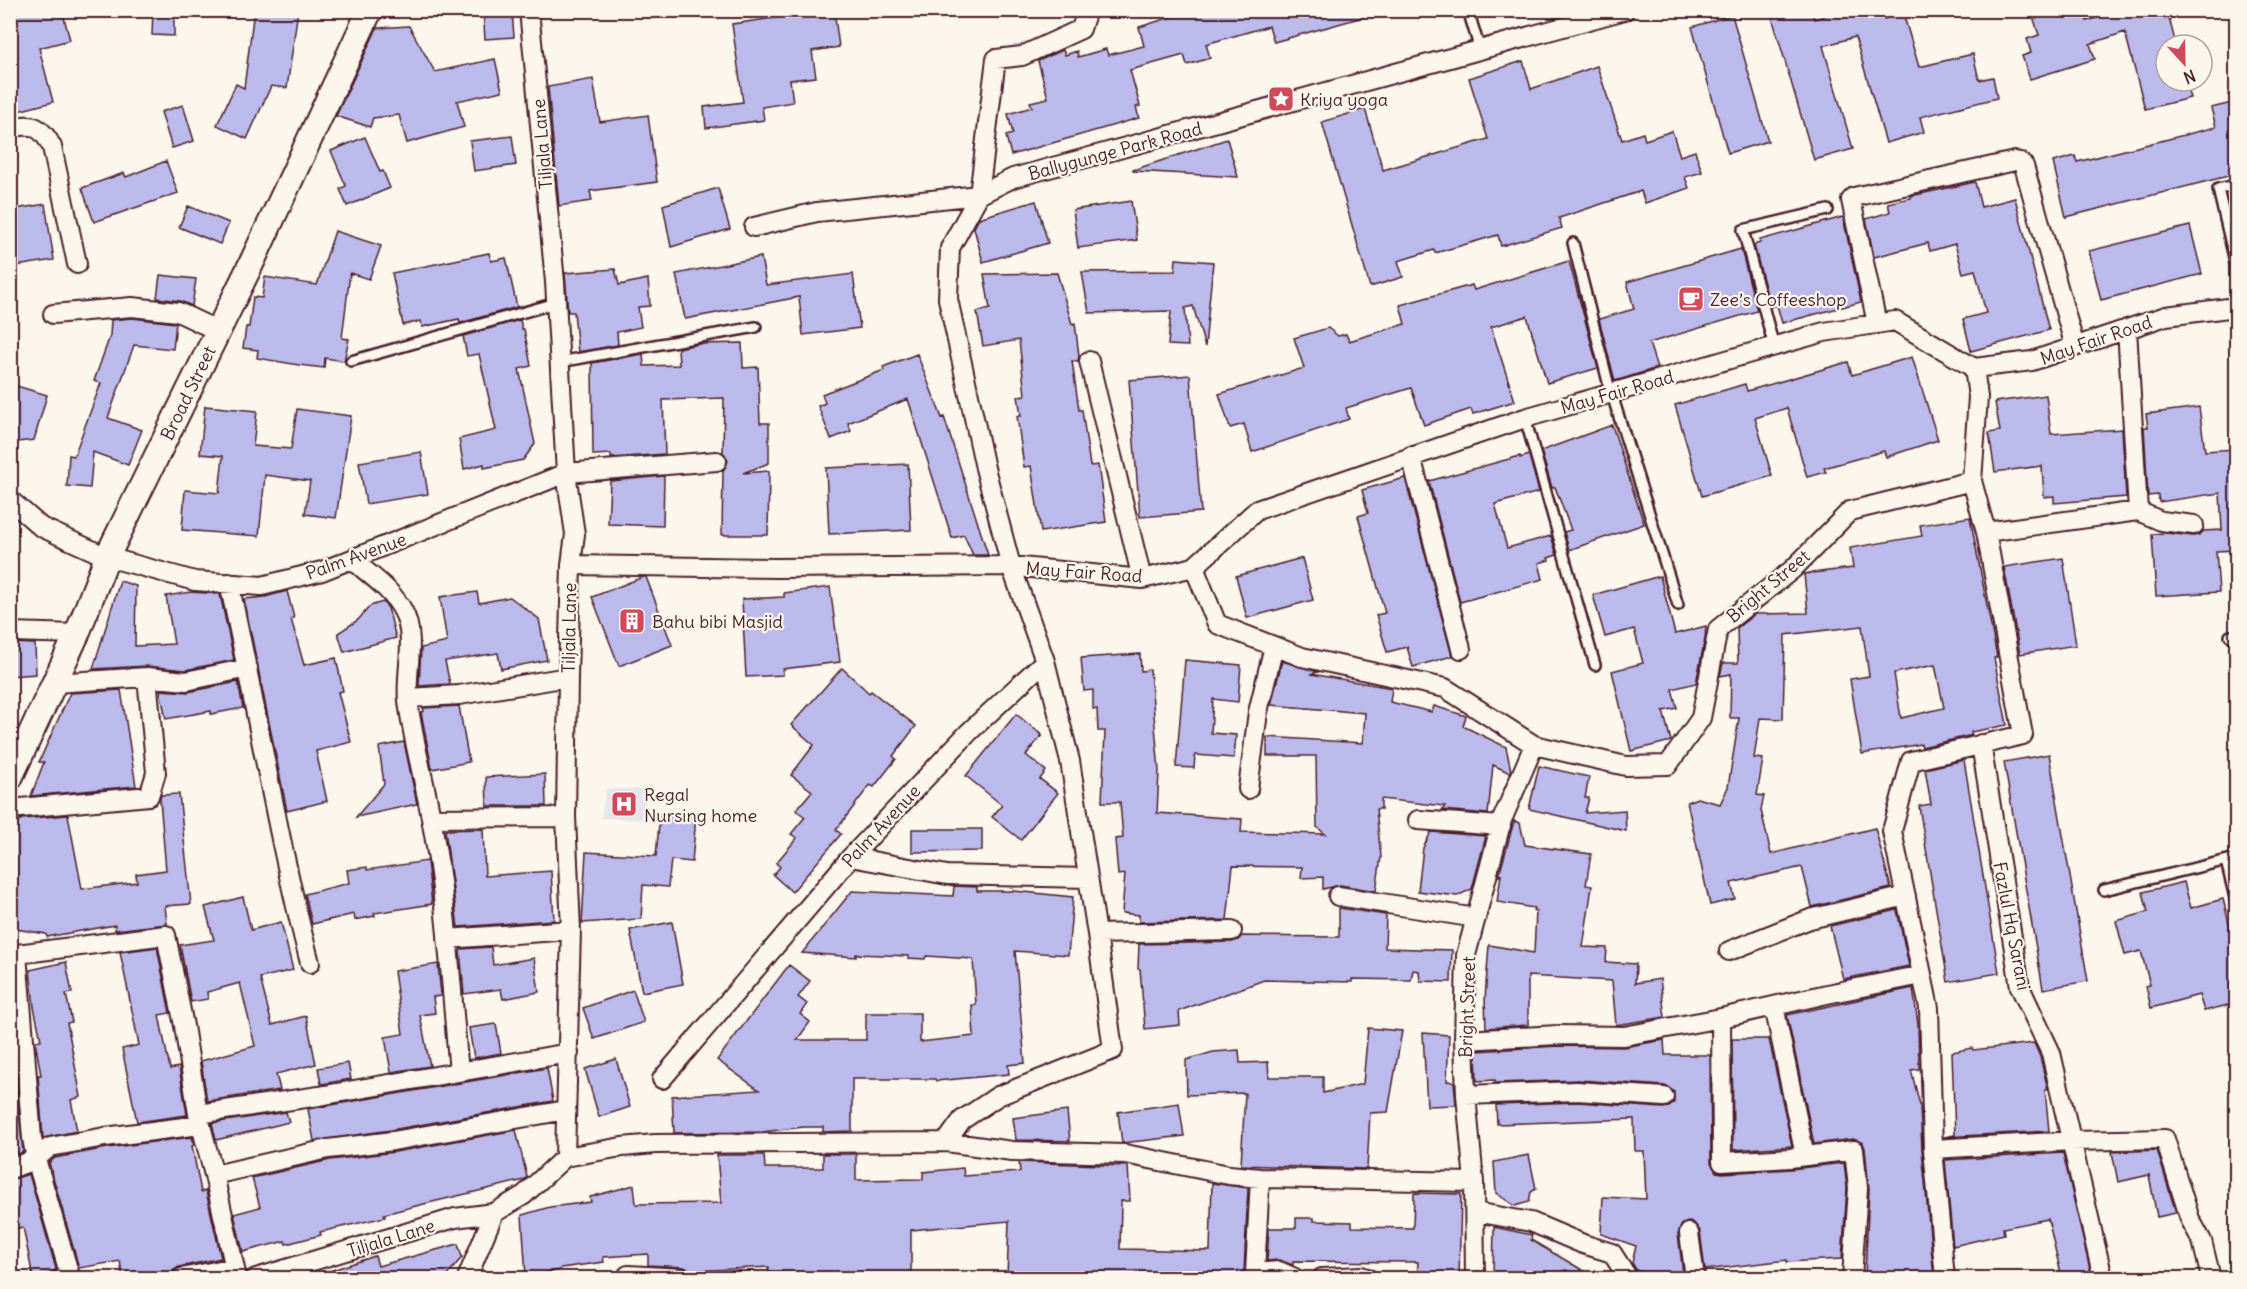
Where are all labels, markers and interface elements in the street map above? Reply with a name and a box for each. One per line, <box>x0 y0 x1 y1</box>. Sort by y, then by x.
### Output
north arrow <box>2154 33 2214 93</box>
text: N <box>2181 66 2198 88</box>
place icon: Kriya yoga <box>1266 84 1296 114</box>
place label: Kriya yoga <box>1300 88 1388 111</box>
street label: Tiljala Lane <box>527 98 557 190</box>
street label: Ballygunge Park Road <box>1026 117 1205 185</box>
cafe icon: Zee’s Coffeeshop <box>1676 284 1706 314</box>
place label: Zee’s Coffeeshop <box>1710 288 1847 311</box>
street label: May Fair Road <box>2037 310 2155 370</box>
street label: Broad Street <box>155 342 221 444</box>
street label: May Fair Road <box>1558 365 1677 419</box>
street label: Palm Avenue <box>303 527 409 585</box>
street label: Bright Street <box>1722 544 1814 628</box>
street label: May Fair Road <box>1025 556 1143 588</box>
street label: Tiljala Lane <box>557 583 581 673</box>
building icon: Bahu bibi Masjid <box>617 606 647 636</box>
place label: Bahu bibi Masjid <box>652 610 783 633</box>
street label: Palm Avenue <box>837 780 925 872</box>
place label: Regal Nursing home <box>644 783 757 827</box>
hospital icon: Regal Nursing home <box>609 789 639 819</box>
street label: Fazlul Hq Sarani <box>1988 860 2036 992</box>
street label: Bright Street <box>1454 956 1480 1058</box>
street label: Tiljala Lane <box>344 1214 438 1262</box>

